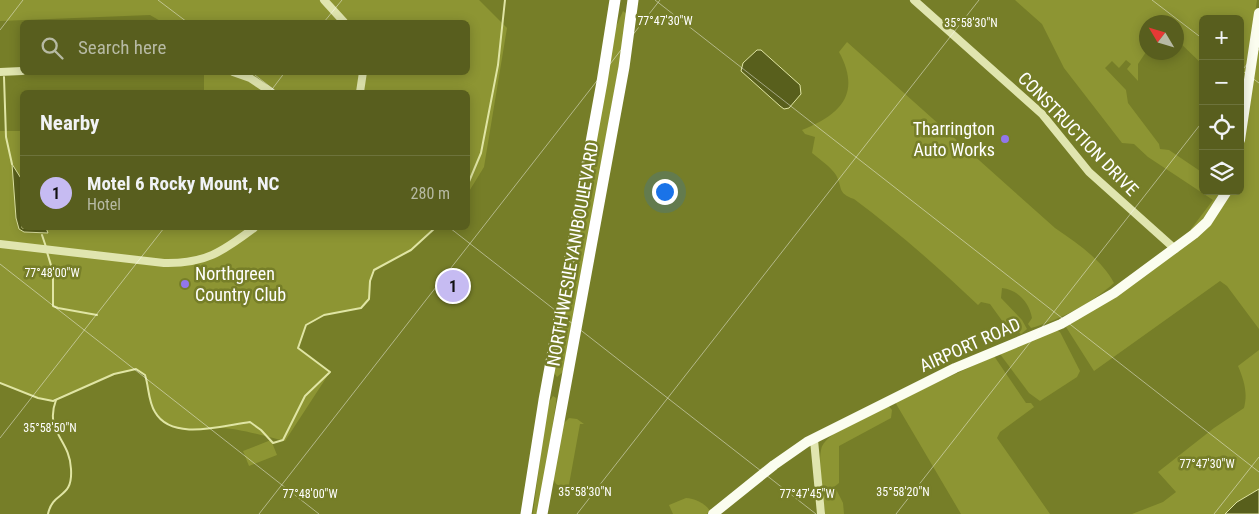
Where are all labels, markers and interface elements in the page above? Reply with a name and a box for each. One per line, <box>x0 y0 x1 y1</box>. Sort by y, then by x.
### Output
text: 77°47'30"W <box>637 14 693 28</box>
north arrow <box>1139 15 1184 60</box>
map controls <box>1199 15 1244 195</box>
button: + <box>1199 15 1244 60</box>
text: 35°58'30"N <box>944 16 998 30</box>
search box <box>20 20 470 75</box>
icon: search <box>38 34 66 62</box>
text: Search here <box>78 36 166 59</box>
button: − <box>1199 60 1244 105</box>
street label: CONSTRUCTION DRIVE <box>1014 67 1143 200</box>
button: locate <box>1199 105 1244 150</box>
text: Nearby <box>40 111 99 135</box>
place label: Tharrington Auto Works <box>913 118 995 160</box>
marker: Tharrington Auto Works <box>999 133 1011 145</box>
street label: NORTH WESLEYAN BOULEVARD <box>542 140 603 368</box>
button: layers <box>1199 150 1244 195</box>
text: Motel 6 Rocky Mount, NC <box>87 172 279 195</box>
your location <box>652 179 678 205</box>
text: 1 <box>52 184 60 203</box>
text: 280 m <box>411 184 450 203</box>
text: Hotel <box>87 195 121 214</box>
place label: Northgreen Country Club <box>195 263 286 305</box>
text: 77°48'00"W <box>24 266 80 280</box>
pin: 1 <box>437 267 469 305</box>
marker: Northgreen Country Club <box>179 278 191 290</box>
street label: AIRPORT ROAD <box>916 313 1023 376</box>
text: 35°58'50"N <box>23 421 77 435</box>
text: 77°47'30"W <box>1179 457 1235 471</box>
text: 35°58'30"N <box>558 485 612 499</box>
text: 35°58'20"N <box>876 485 930 499</box>
text: 77°48'00"W <box>282 487 338 501</box>
text: 77°47'45"W <box>779 487 835 501</box>

